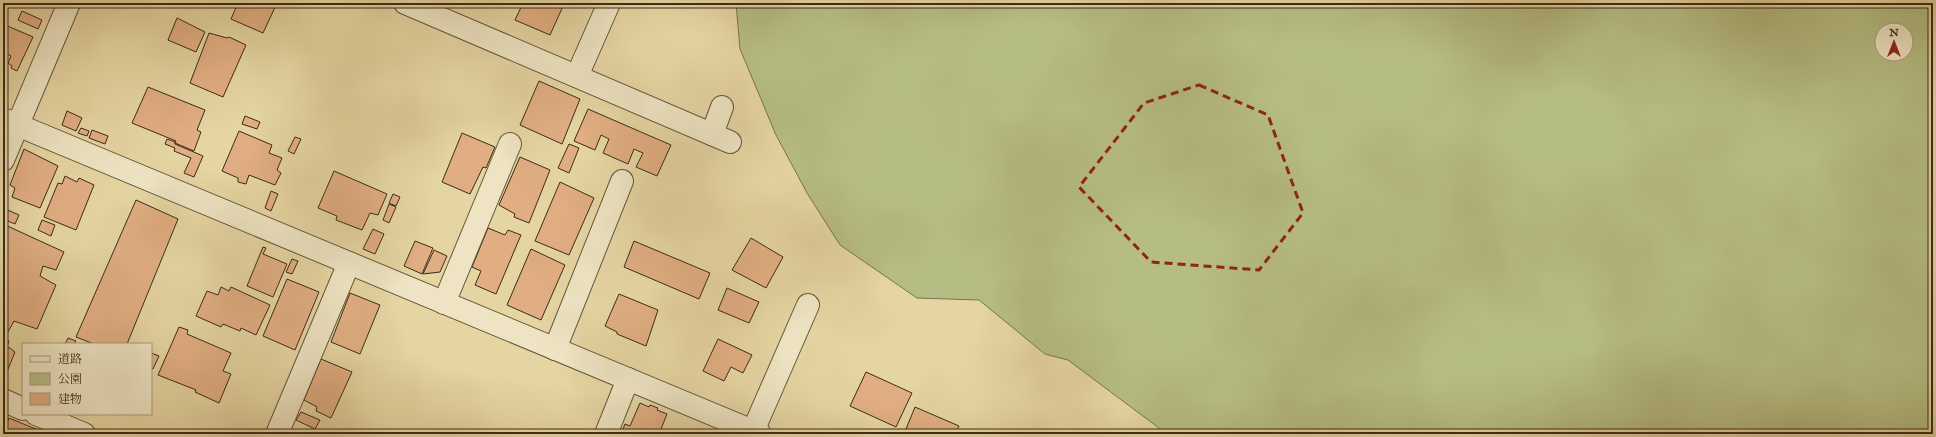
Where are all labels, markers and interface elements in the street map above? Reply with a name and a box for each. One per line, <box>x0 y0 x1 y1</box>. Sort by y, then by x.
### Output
north arrow <box>1874 22 1914 62</box>
text: N <box>1888 26 1899 40</box>
legend <box>22 343 152 415</box>
text: 道路 <box>58 352 82 367</box>
text: 公園 <box>58 372 82 387</box>
text: 建物 <box>58 392 82 407</box>

